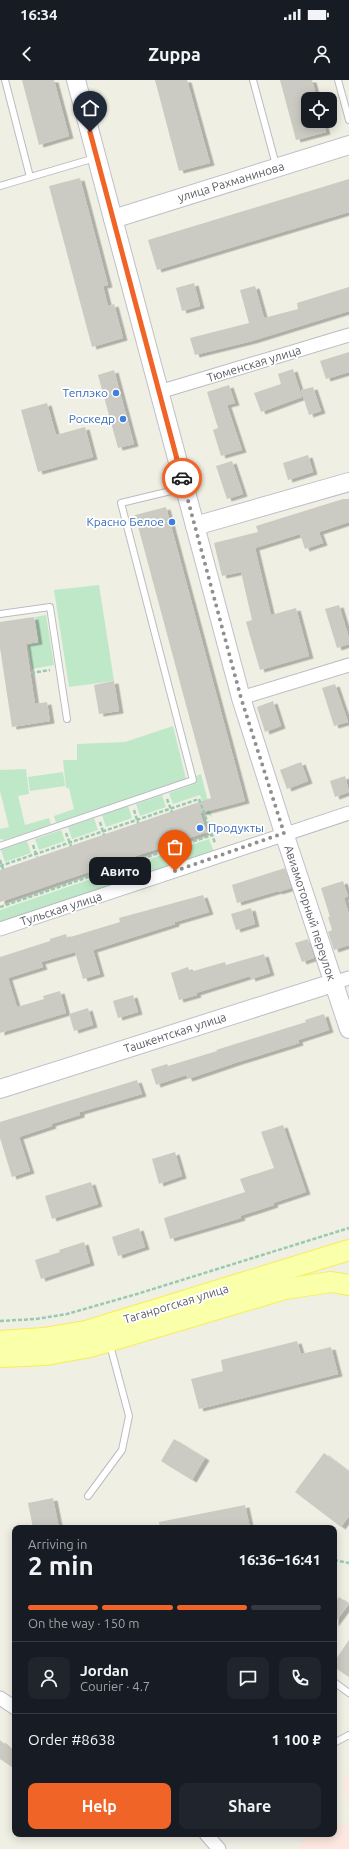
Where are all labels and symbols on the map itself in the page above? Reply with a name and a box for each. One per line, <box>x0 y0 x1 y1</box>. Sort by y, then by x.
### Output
pin <box>73 91 107 132</box>
street label: улица Рахманинова <box>176 159 286 204</box>
street label: Тюменская улица <box>205 343 303 384</box>
place label: Теплэко <box>63 386 108 399</box>
marker: Теплэко <box>111 388 121 398</box>
place label: Роскедр <box>69 412 115 425</box>
marker: Роскедр <box>118 414 128 424</box>
courier <box>162 458 202 498</box>
place label: Красно Белое <box>86 515 164 528</box>
marker: Красно Белое <box>167 517 177 527</box>
place label: Продукты <box>208 821 264 834</box>
marker: Продукты <box>195 823 205 833</box>
pin <box>158 830 192 871</box>
street label: Авиамоторный переулок <box>282 844 339 982</box>
callout: Авито <box>89 857 151 885</box>
street label: Тульская улица <box>18 889 103 928</box>
street label: Ташкентская улица <box>122 1010 228 1055</box>
street label: Таганрогская улица <box>122 1281 230 1326</box>

